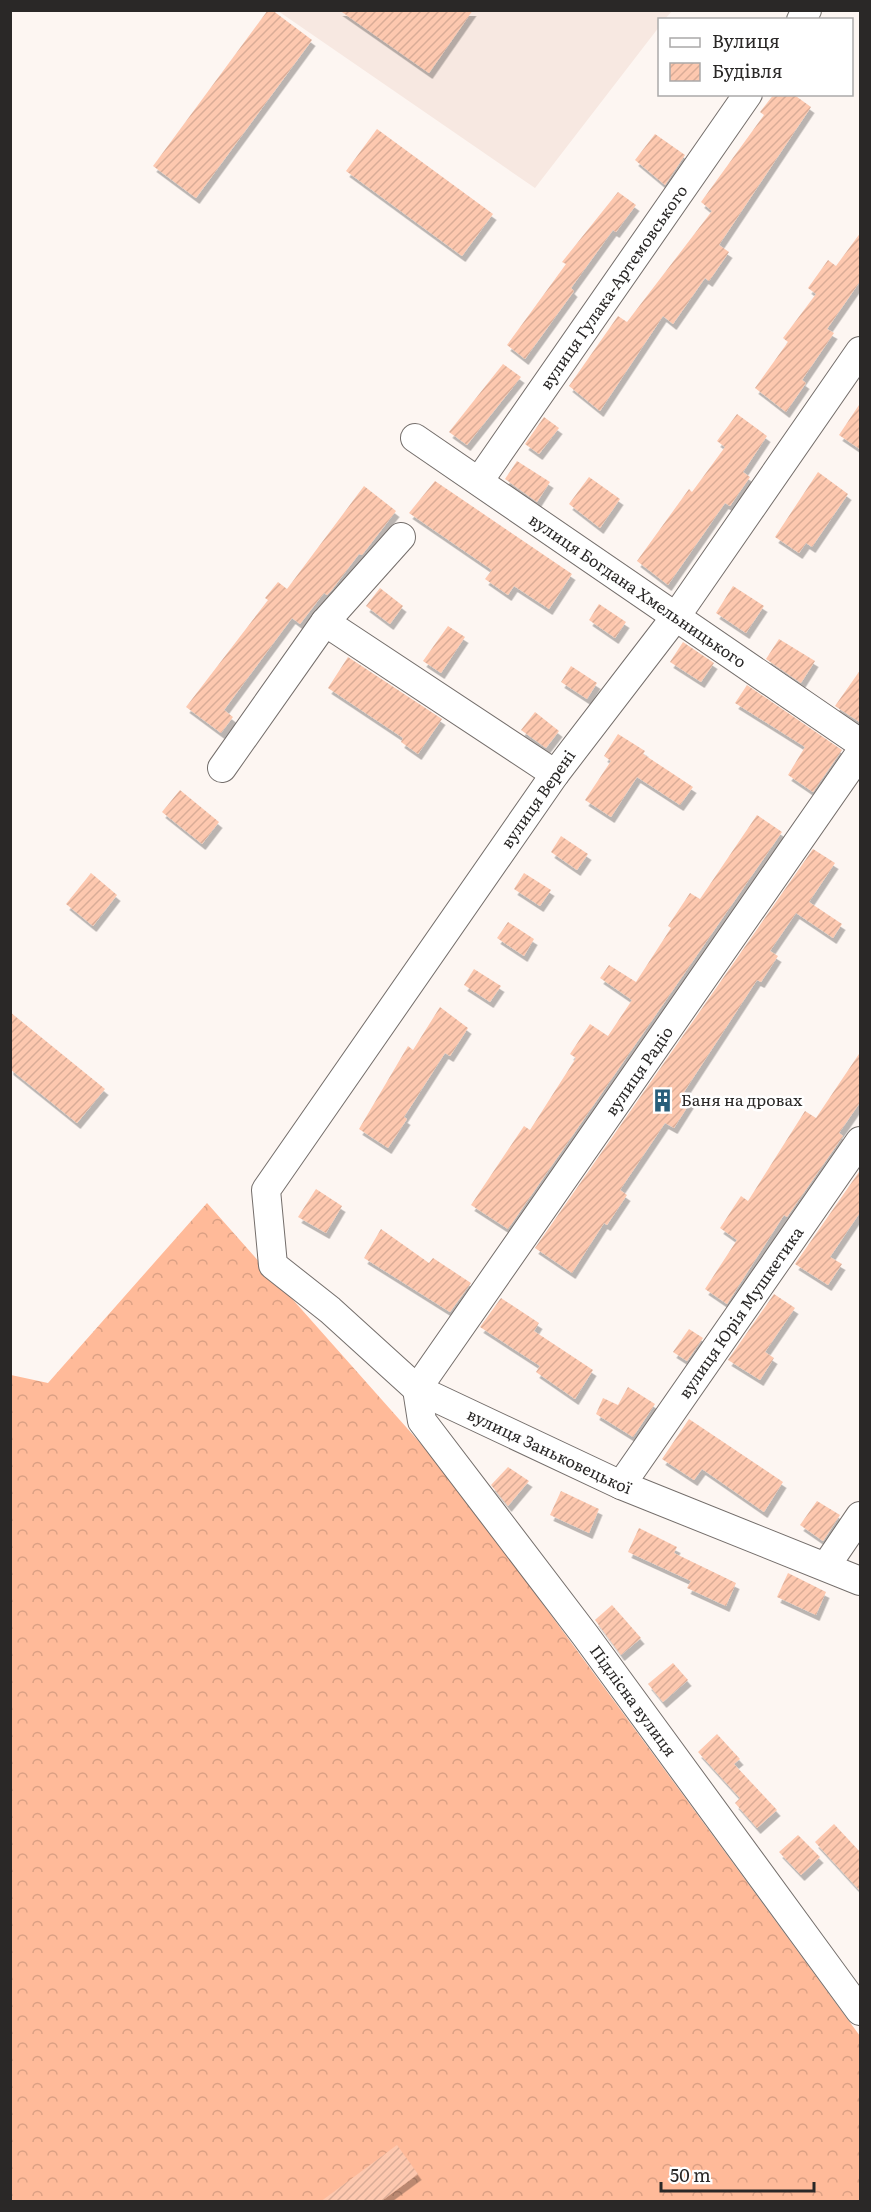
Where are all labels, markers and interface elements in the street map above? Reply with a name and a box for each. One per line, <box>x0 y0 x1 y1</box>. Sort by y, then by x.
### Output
legend <box>658 18 853 96</box>
text: Вулиця <box>712 27 780 54</box>
text: Будівля <box>712 57 783 84</box>
street label: вулиця Гулака-Артемовського <box>533 180 692 394</box>
street label: вулиця Богдана Хмельницького <box>525 507 752 673</box>
street label: вулиця Верені <box>494 744 580 853</box>
street label: вулиця Радіо <box>598 1021 678 1120</box>
building icon: Баня на дровах <box>650 1087 676 1113</box>
place label: Баня на дровах <box>681 1087 803 1111</box>
street label: вулиця Юрія Мушкетика <box>672 1221 808 1403</box>
street label: вулиця Заньковецької <box>464 1401 636 1499</box>
street label: Підлісна вулиця <box>585 1639 683 1761</box>
scale bar <box>661 2155 814 2193</box>
text: 50 m <box>670 2161 711 2188</box>

